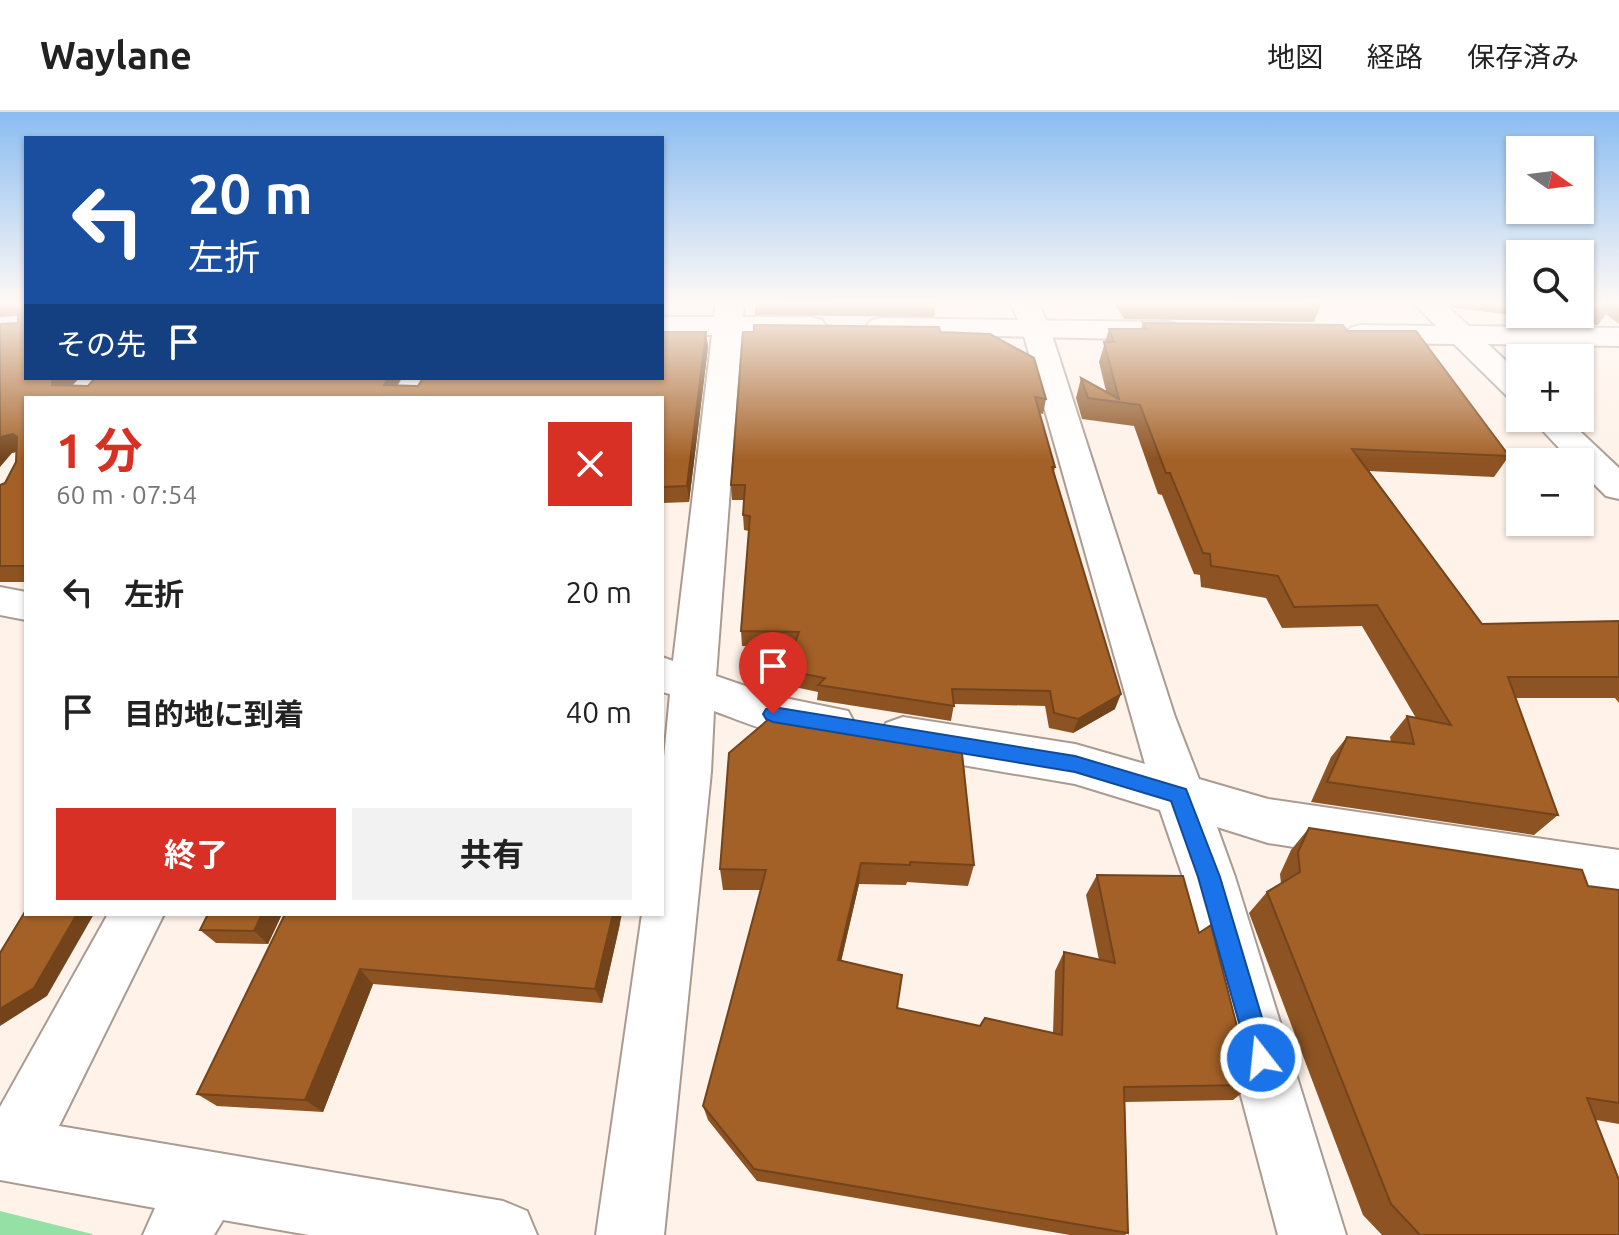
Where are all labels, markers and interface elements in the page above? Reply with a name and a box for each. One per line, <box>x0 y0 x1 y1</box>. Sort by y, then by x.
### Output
text: Waylane <box>40 34 192 76</box>
text: 地図 <box>1267 41 1323 72</box>
text: 経路 <box>1367 41 1423 72</box>
text: 保存済み <box>1467 41 1579 72</box>
north arrow <box>1506 136 1594 224</box>
map controls <box>1506 136 1594 536</box>
text: 20 m <box>188 162 313 225</box>
icon: left <box>56 168 160 272</box>
text: 左折 <box>188 236 260 277</box>
button: search <box>1506 240 1594 328</box>
icon: arrive <box>162 320 206 364</box>
text: その先 <box>56 327 146 361</box>
button: + <box>1506 344 1594 432</box>
button: close <box>548 422 632 506</box>
text: 1 分 <box>56 423 142 477</box>
button: − <box>1506 448 1594 536</box>
text: 60 m · 07:54 <box>56 480 197 509</box>
icon: left <box>56 570 100 614</box>
text: 20 m <box>565 575 632 609</box>
text: 左折 <box>124 577 184 611</box>
pin <box>739 632 807 714</box>
icon: arrive <box>751 644 795 688</box>
icon: arrive <box>56 690 100 734</box>
text: 40 m <box>565 695 632 729</box>
text: 目的地に到着 <box>124 697 304 731</box>
button: 終了 <box>56 808 336 900</box>
button: 共有 <box>352 808 632 900</box>
position arrow <box>1219 1016 1303 1100</box>

